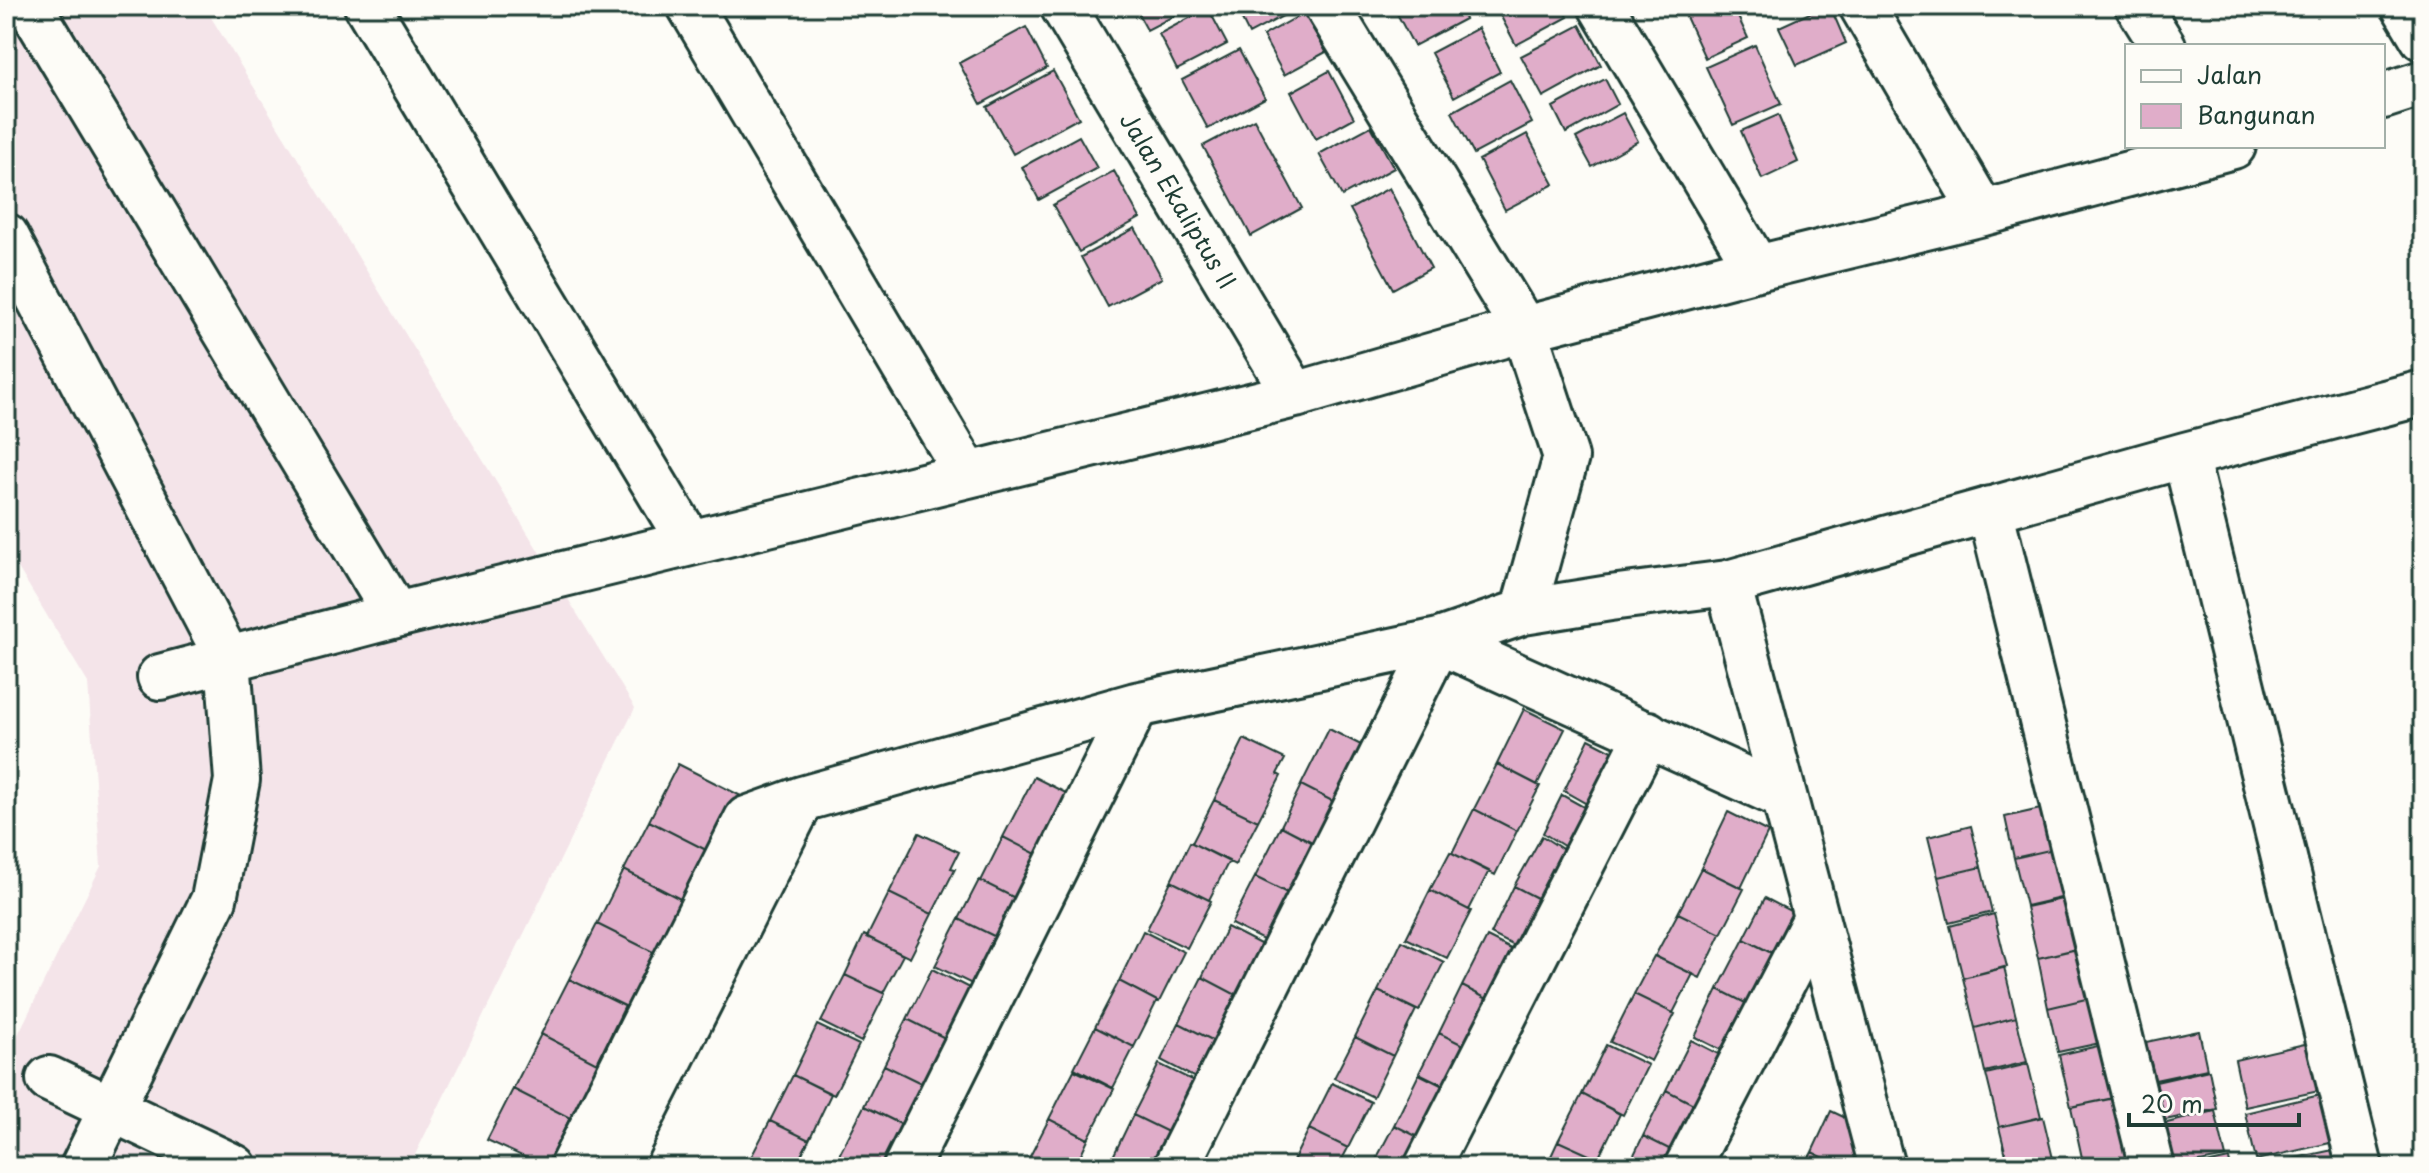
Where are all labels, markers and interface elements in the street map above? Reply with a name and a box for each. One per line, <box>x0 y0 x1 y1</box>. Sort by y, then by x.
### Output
legend <box>2125 44 2385 148</box>
text: Jalan <box>2197 56 2262 92</box>
text: Bangunan <box>2197 96 2316 132</box>
street label: Jalan Ekaliptus II <box>1112 105 1246 295</box>
scale bar <box>2129 1077 2299 1127</box>
text: 20 m <box>2141 1085 2203 1121</box>

